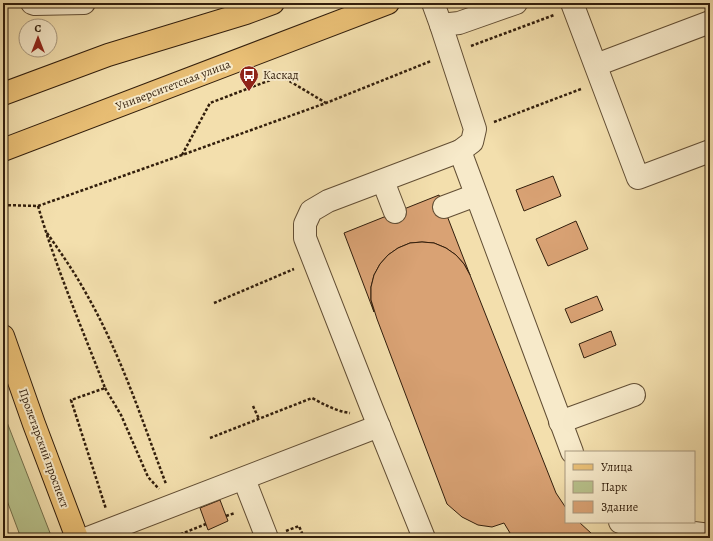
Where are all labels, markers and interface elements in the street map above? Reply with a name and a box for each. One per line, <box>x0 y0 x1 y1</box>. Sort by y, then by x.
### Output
north arrow <box>18 18 58 58</box>
text: С <box>35 21 42 36</box>
street label: Университетская улица <box>113 56 233 114</box>
bus stop icon: Каскад <box>238 64 260 92</box>
place label: Каскад <box>263 67 299 83</box>
street label: Пролетарский проспект <box>15 386 73 510</box>
legend <box>565 451 695 523</box>
text: Улица <box>601 459 633 475</box>
text: Парк <box>601 479 627 495</box>
text: Здание <box>601 499 638 515</box>

